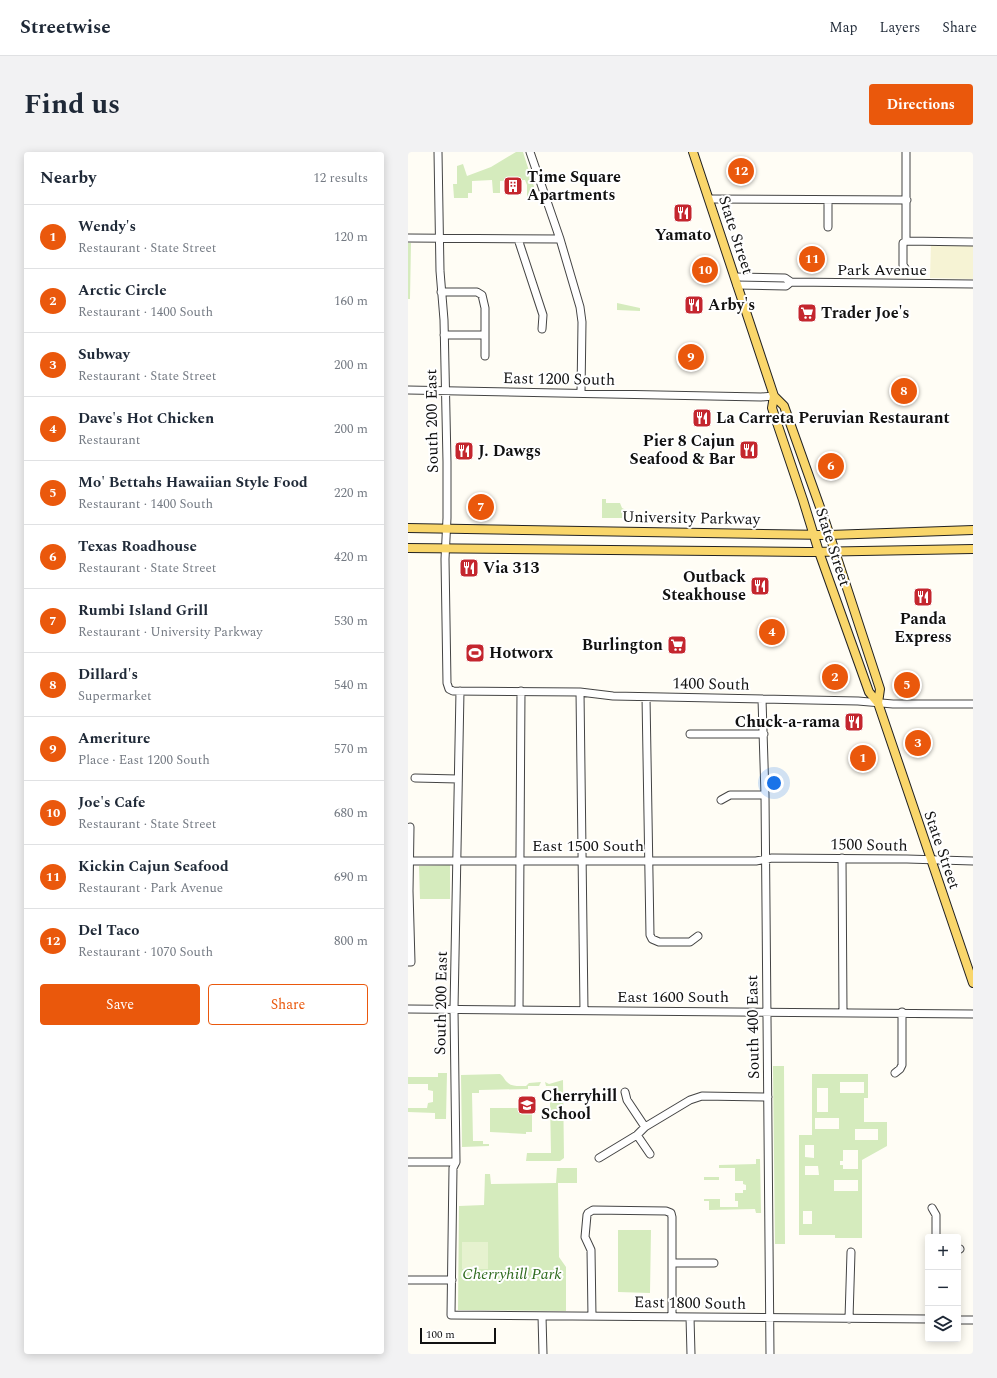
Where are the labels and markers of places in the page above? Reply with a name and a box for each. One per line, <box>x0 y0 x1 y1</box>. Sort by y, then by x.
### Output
pin: 12 <box>728 156 754 186</box>
place label: Time Square Apartments <box>527 165 621 207</box>
building icon: Time Square Apartments <box>502 175 524 197</box>
restaurant icon: Yamato <box>672 202 694 224</box>
place label: Yamato <box>655 223 712 247</box>
pin: 11 <box>799 244 825 274</box>
pin: 10 <box>692 255 718 285</box>
place label: Arby's <box>708 293 755 317</box>
restaurant icon: Arby's <box>683 294 705 316</box>
place label: Trader Joe's <box>821 301 910 325</box>
supermarket icon: Trader Joe's <box>796 302 818 324</box>
pin: 9 <box>678 342 704 372</box>
pin: 8 <box>891 376 917 406</box>
place label: La Carreta Peruvian Restaurant <box>716 406 950 430</box>
restaurant icon: La Carreta Peruvian Restaurant <box>691 407 713 429</box>
place label: Pier 8 Cajun Seafood & Bar <box>630 429 735 471</box>
place label: J. Dawgs <box>478 439 541 463</box>
restaurant icon: Pier 8 Cajun Seafood & Bar <box>738 439 760 461</box>
restaurant icon: J. Dawgs <box>453 440 475 462</box>
pin: 6 <box>818 451 844 481</box>
pin: 7 <box>468 492 494 522</box>
place label: Via 313 <box>483 556 539 580</box>
restaurant icon: Via 313 <box>458 557 480 579</box>
place label: Outback Steakhouse <box>662 565 746 607</box>
restaurant icon: Outback Steakhouse <box>749 575 771 597</box>
restaurant icon: Panda Express <box>912 586 934 608</box>
place label: Panda Express <box>894 607 952 649</box>
pin: 4 <box>759 617 785 647</box>
place label: Burlington <box>582 633 663 657</box>
supermarket icon: Burlington <box>666 634 688 656</box>
place label: Hotworx <box>489 641 553 665</box>
sports icon: Hotworx <box>464 642 486 664</box>
pin: 2 <box>822 662 848 692</box>
pin: 5 <box>894 670 920 700</box>
place label: Chuck-a-rama <box>735 710 841 734</box>
restaurant icon: Chuck-a-rama <box>843 711 865 733</box>
pin: 3 <box>905 728 931 758</box>
pin: 1 <box>850 743 876 773</box>
place label: Cherryhill School <box>541 1084 617 1126</box>
school or university icon: Cherryhill School <box>516 1094 538 1116</box>

